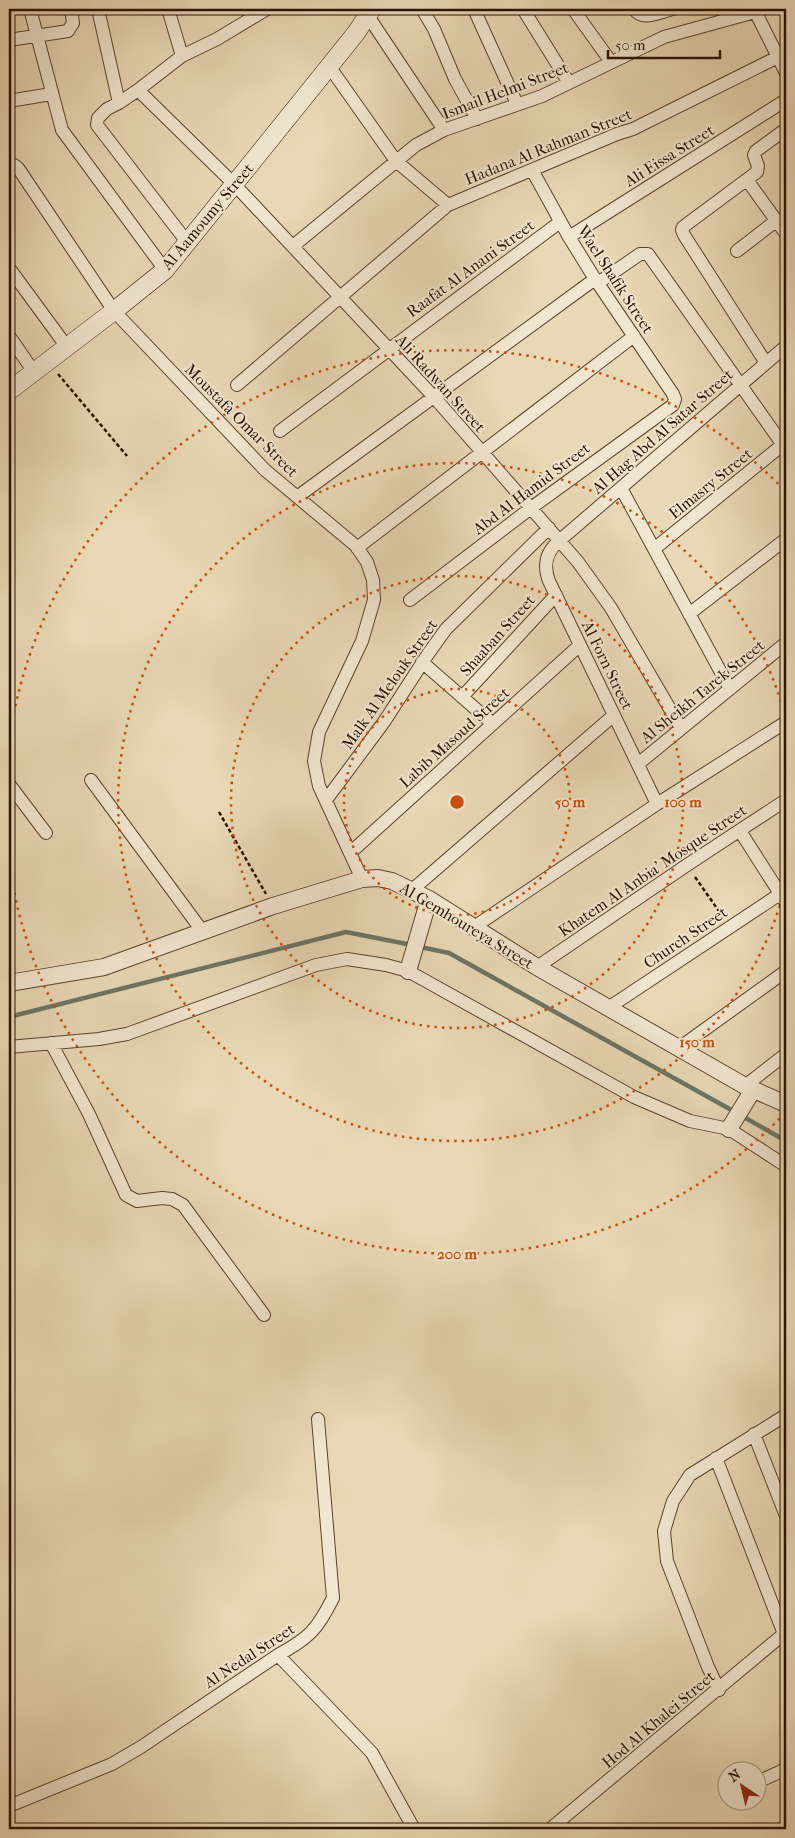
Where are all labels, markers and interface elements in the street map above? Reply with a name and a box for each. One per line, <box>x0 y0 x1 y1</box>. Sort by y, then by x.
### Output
scale bar <box>608 28 720 60</box>
text: 50 m <box>615 36 646 54</box>
street label: Ismail Helmi Street <box>439 58 571 123</box>
street label: Hadana Al Rahman Street <box>462 104 635 189</box>
street label: Ali Eissa Street <box>620 120 718 191</box>
street label: Al Aamoumy Street <box>157 159 258 274</box>
street label: Raafat Al Anani Street <box>403 215 538 321</box>
street label: Wael Shafik Street <box>573 221 658 337</box>
street label: Ali Radwan Street <box>391 330 490 436</box>
street label: Moustafa Omar Street <box>181 360 302 481</box>
street label: Al Hag Abd Al Satar Street <box>587 365 737 498</box>
street label: Abd Al Hamid Street <box>468 438 594 539</box>
street label: Elmasry Street <box>665 444 756 523</box>
street label: Shaaban Street <box>456 591 539 680</box>
street label: Malk Al Melouk Street <box>337 616 441 753</box>
street label: Al Forn Street <box>577 617 637 713</box>
street label: Al Sheikh Tarek Street <box>636 635 768 748</box>
street label: Labib Masoud Street <box>396 683 513 792</box>
centre of rings <box>448 793 466 811</box>
text: 50 m <box>555 793 586 811</box>
text: 100 m <box>664 793 702 811</box>
street label: Khatem Al Anbia' Mosque Street <box>555 800 750 941</box>
street label: Al Gemhoureya Street <box>396 878 537 973</box>
street label: Church Street <box>640 902 731 972</box>
text: 150 m <box>679 1033 715 1051</box>
text: 200 m <box>437 1245 477 1263</box>
street label: Al Nedal Street <box>200 1619 298 1692</box>
street label: Hod Al Khalei Street <box>598 1666 719 1772</box>
north arrow <box>718 1760 768 1810</box>
text: N <box>726 1766 744 1786</box>

